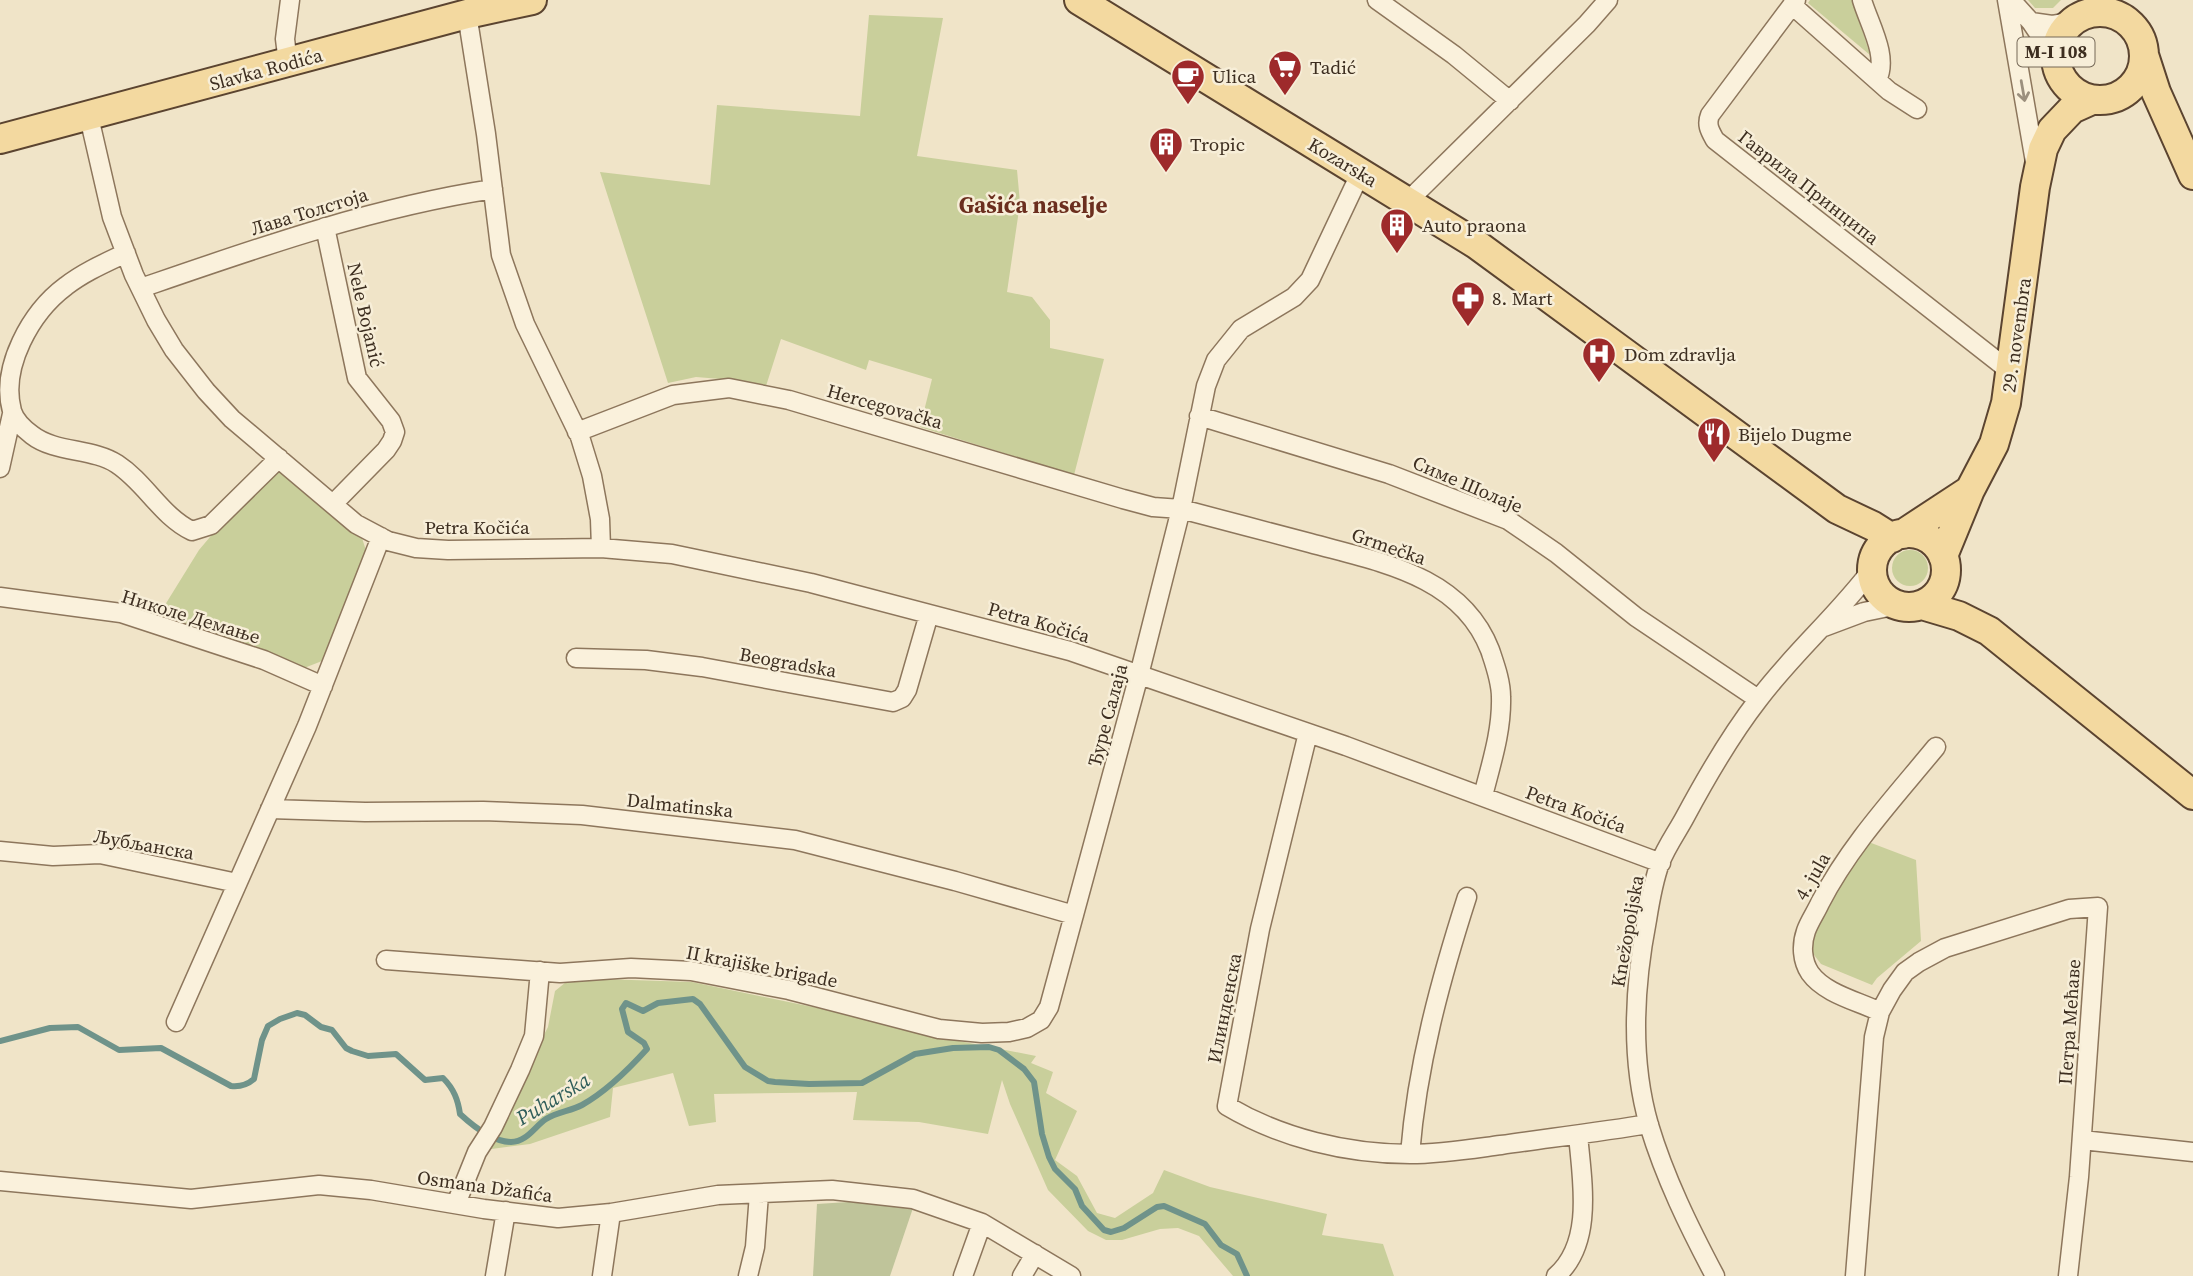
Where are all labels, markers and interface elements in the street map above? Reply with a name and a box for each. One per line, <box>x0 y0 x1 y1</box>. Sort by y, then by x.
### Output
road number: M-I 108 <box>2018 38 2094 66</box>
street label: Slavka Rodića <box>207 41 326 97</box>
supermarket icon: Tadić <box>1266 48 1304 97</box>
place label: Tadić <box>1310 54 1356 80</box>
cafe icon: Ulica <box>1169 57 1207 106</box>
place label: Ulica <box>1212 63 1256 89</box>
one-way arrow <box>2017 79 2030 102</box>
street label: Гаврила Принципа <box>1733 124 1885 251</box>
building icon: Tropic <box>1147 125 1185 174</box>
place label: Tropic <box>1190 131 1245 157</box>
street label: Kozarska <box>1303 131 1383 193</box>
street label: Лава Толстоја <box>247 181 371 241</box>
district label: Gašića naselje <box>959 189 1107 221</box>
building icon: Auto praona <box>1378 206 1416 255</box>
place label: Auto praona <box>1422 212 1527 238</box>
street label: Nele Bojanić <box>341 260 391 370</box>
street label: 29. novembra <box>1995 276 2037 394</box>
pharmacy icon: 8. Mart <box>1449 279 1487 328</box>
place label: 8. Mart <box>1492 285 1553 311</box>
hospital icon: Dom zdravlja <box>1580 335 1618 384</box>
place label: Dom zdravlja <box>1624 341 1736 367</box>
street label: Hercegovačka <box>824 377 946 435</box>
restaurant icon: Bijelo Dugme <box>1695 415 1733 464</box>
place label: Bijelo Dugme <box>1738 421 1852 447</box>
street label: Симе Шолаје <box>1409 449 1527 519</box>
street label: Petra Kočića <box>424 514 530 540</box>
street label: Grmečka <box>1348 521 1430 571</box>
street label: Николе Демање <box>118 583 264 649</box>
street label: Petra Kočića <box>985 595 1093 649</box>
street label: Beogradska <box>737 641 839 683</box>
street label: Ђуре Салаја <box>1081 660 1133 769</box>
street label: Petra Kočića <box>1522 779 1630 839</box>
street label: Dalmatinska <box>625 786 735 824</box>
street label: Љубљанска <box>92 822 196 866</box>
street label: 4. jula <box>1788 847 1836 905</box>
street label: Knežopoljska <box>1604 873 1650 989</box>
street label: II krajiške brigade <box>684 939 840 993</box>
street label: Илинденска <box>1201 950 1247 1065</box>
street label: Петра Мећаве <box>2052 958 2086 1086</box>
water label: Puharska <box>509 1065 595 1133</box>
street label: Osmana Džafića <box>416 1164 555 1208</box>

